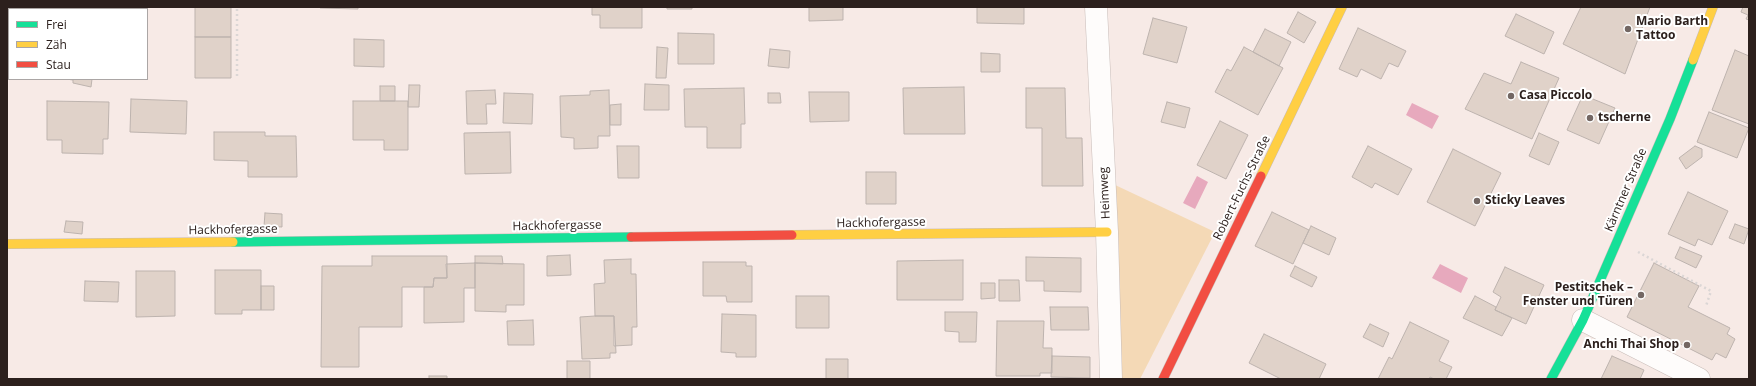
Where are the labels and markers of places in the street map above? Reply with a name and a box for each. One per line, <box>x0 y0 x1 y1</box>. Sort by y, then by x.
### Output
place label: Mario Barth Tattoo <box>1636 15 1708 43</box>
marker: Mario Barth Tattoo <box>1623 24 1633 34</box>
place label: Casa Piccolo <box>1519 89 1592 103</box>
marker: Casa Piccolo <box>1506 91 1516 101</box>
place label: tscherne <box>1598 111 1651 125</box>
marker: tscherne <box>1585 113 1595 123</box>
place label: Sticky Leaves <box>1485 194 1565 208</box>
marker: Sticky Leaves <box>1472 196 1482 206</box>
place label: Pestitschek – Fenster und Türen <box>1523 281 1633 309</box>
marker: Pestitschek – Fenster und Türen <box>1636 290 1646 300</box>
place label: Anchi Thai Shop <box>1584 338 1679 352</box>
marker: Anchi Thai Shop <box>1682 340 1692 350</box>

